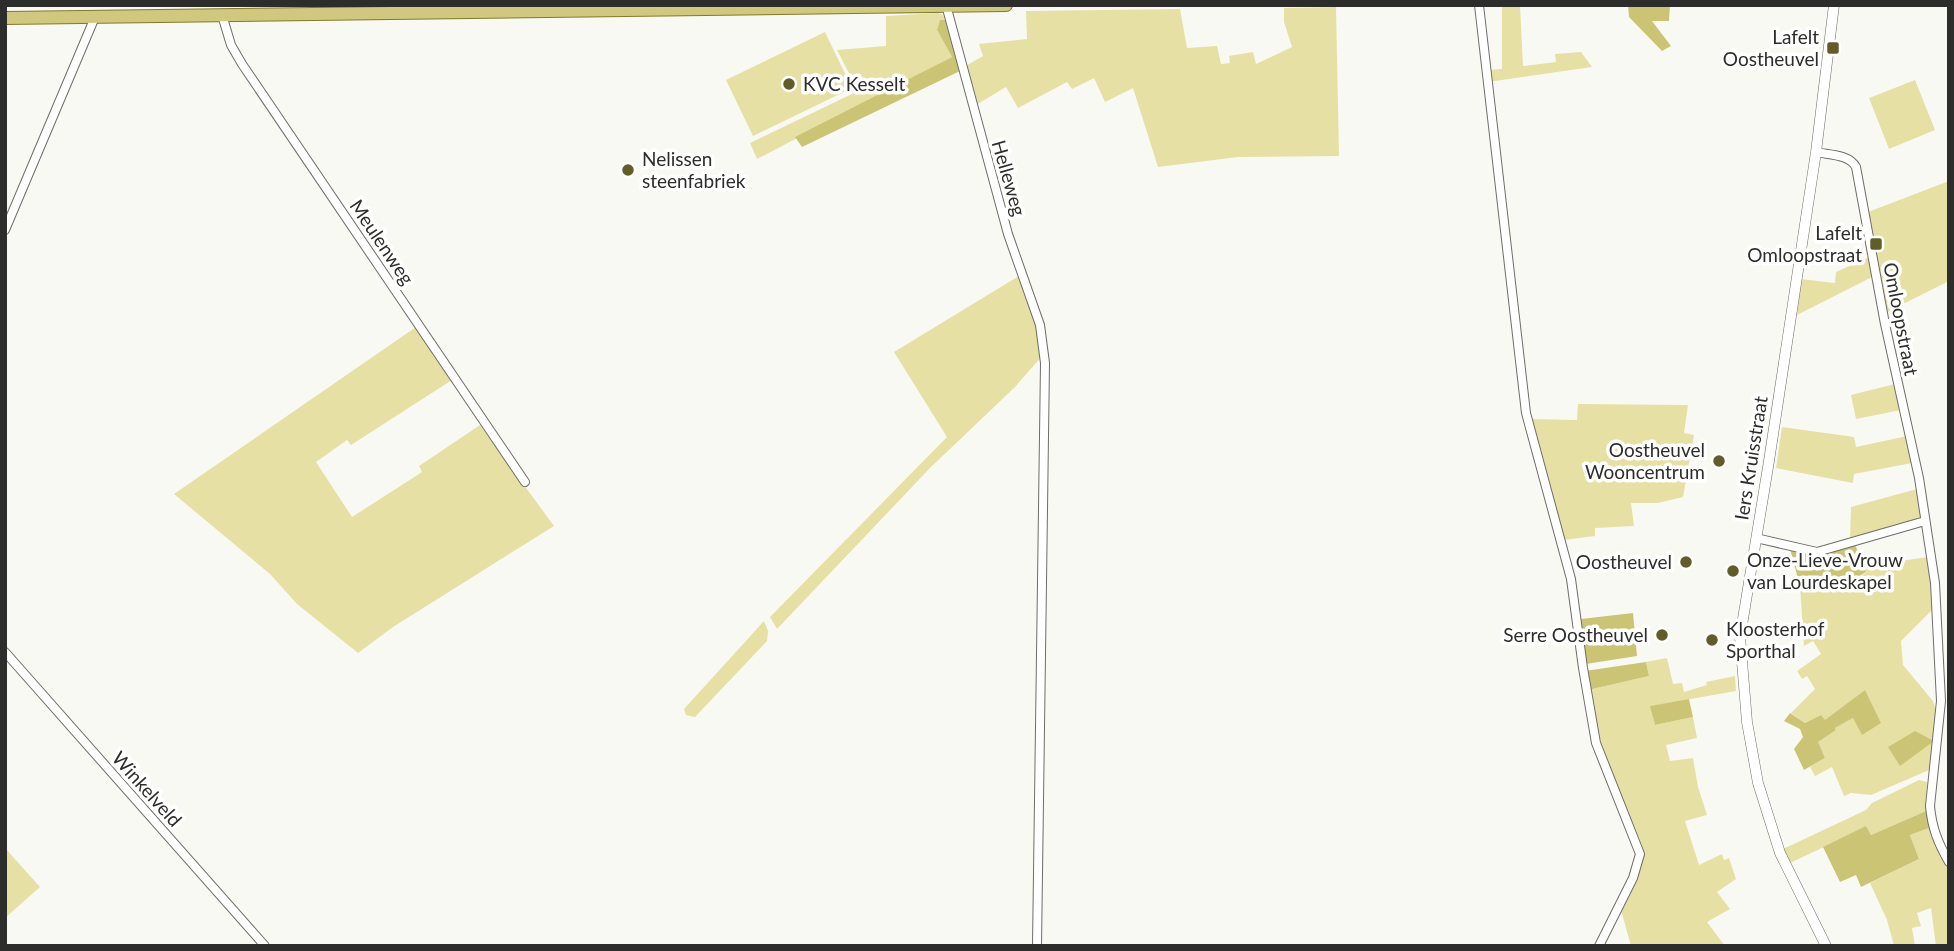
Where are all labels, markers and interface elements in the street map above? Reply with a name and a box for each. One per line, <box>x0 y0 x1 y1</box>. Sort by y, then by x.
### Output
place label: Lafelt Oostheuvel <box>1723 25 1819 70</box>
marker: Lafelt Oostheuvel <box>1825 40 1841 56</box>
place label: KVC Kesselt <box>803 72 905 95</box>
marker: KVC Kesselt <box>781 76 797 92</box>
street label: Helleweg <box>988 137 1031 219</box>
place label: Nelissen steenfabriek <box>642 147 746 192</box>
marker: Nelissen steenfabriek <box>620 162 636 178</box>
street label: Meulenweg <box>346 195 419 289</box>
place label: Lafelt Omloopstraat <box>1747 221 1862 266</box>
marker: Lafelt Omloopstraat <box>1868 236 1884 252</box>
street label: Omloopstraat <box>1879 260 1924 378</box>
street label: Iers Kruisstraat <box>1729 394 1772 522</box>
place label: Oostheuvel Wooncentrum <box>1585 438 1705 483</box>
marker: Oostheuvel Wooncentrum <box>1711 453 1727 469</box>
place label: Onze-Lieve-Vrouw van Lourdeskapel <box>1747 548 1903 593</box>
place label: Oostheuvel <box>1576 550 1672 573</box>
marker: Oostheuvel <box>1678 554 1694 570</box>
marker: Onze-Lieve-Vrouw van Lourdeskapel <box>1725 563 1741 579</box>
place label: Kloosterhof Sporthal <box>1726 617 1825 662</box>
place label: Serre Oostheuvel <box>1503 623 1648 646</box>
marker: Serre Oostheuvel <box>1654 627 1670 643</box>
marker: Kloosterhof Sporthal <box>1704 632 1720 648</box>
street label: Winkelveld <box>108 746 187 831</box>

